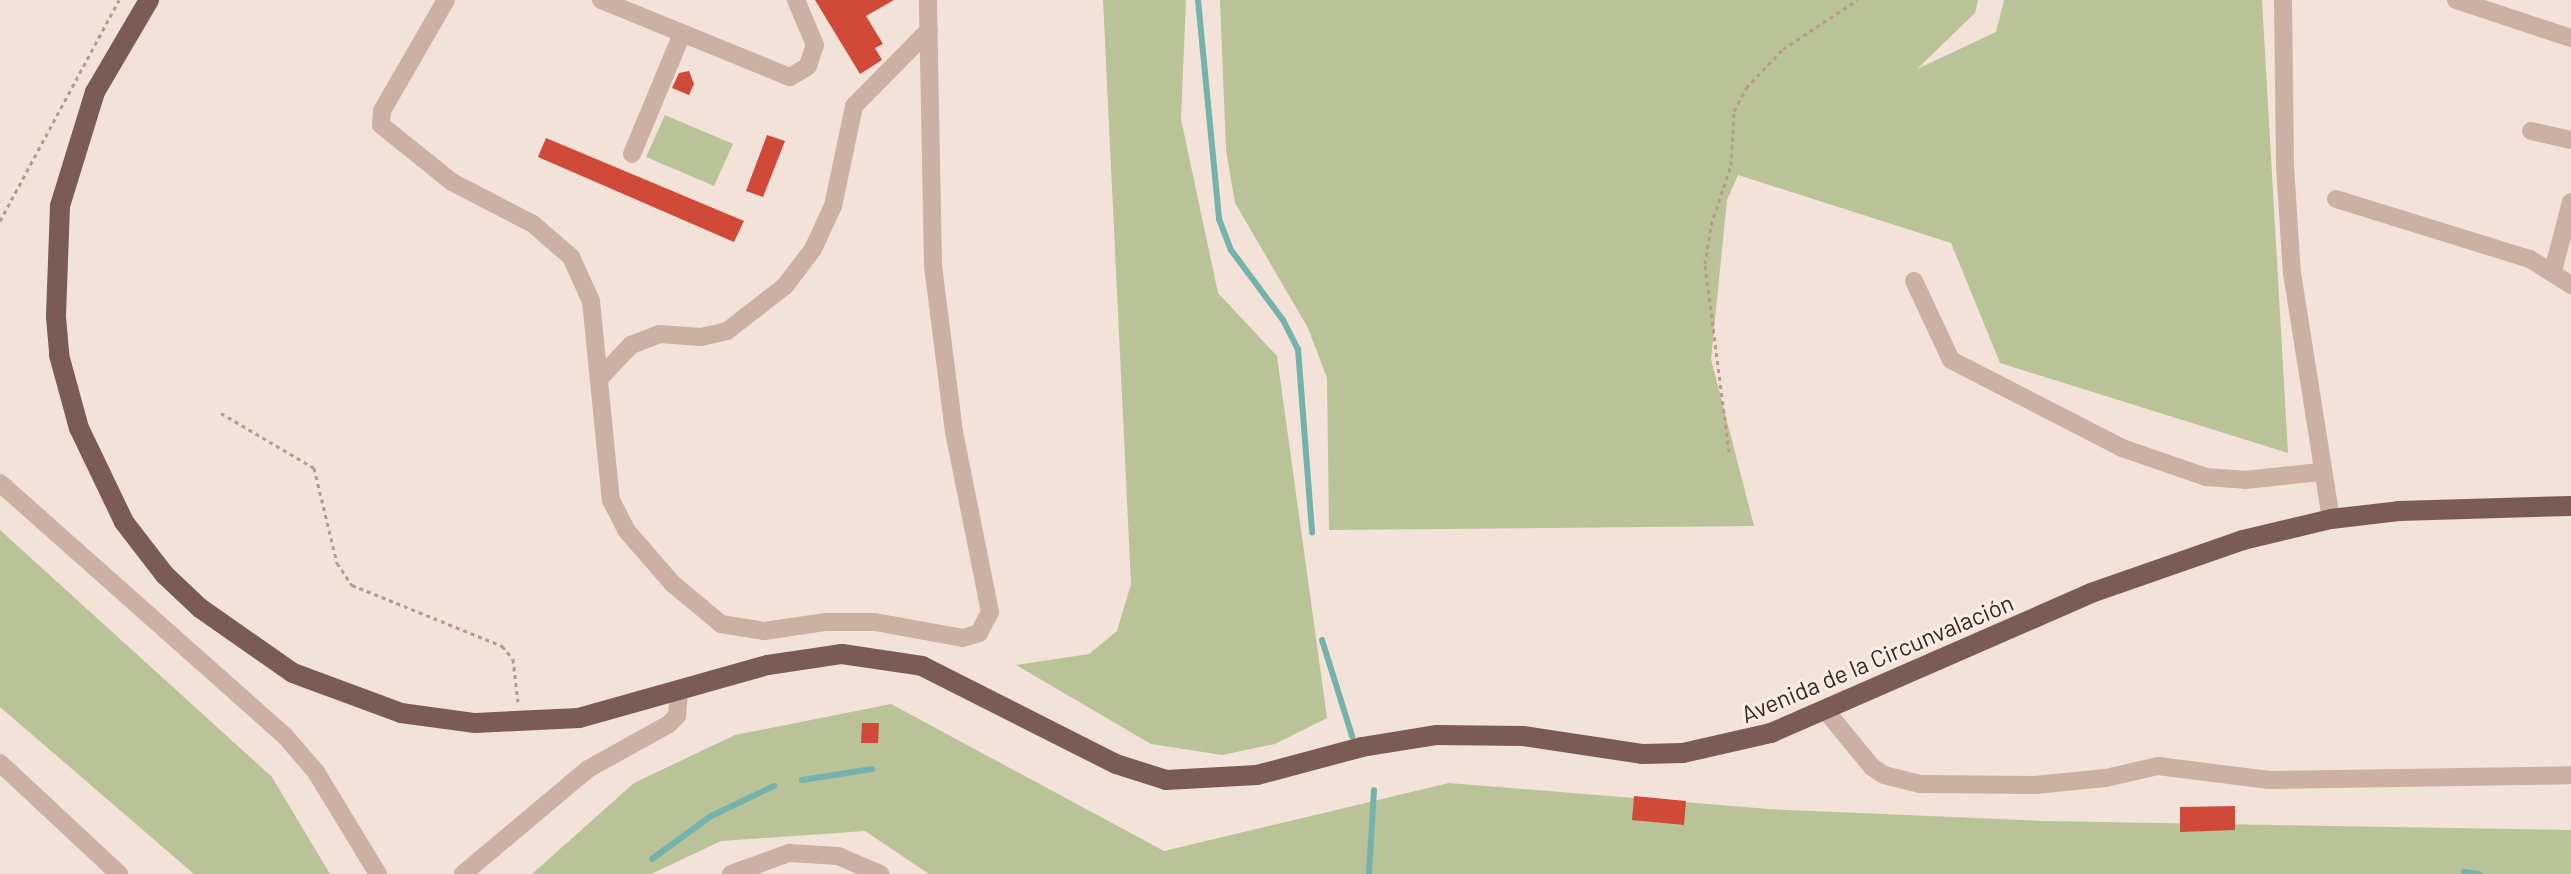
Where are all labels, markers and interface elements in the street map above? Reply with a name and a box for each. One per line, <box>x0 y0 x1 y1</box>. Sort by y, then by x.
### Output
street label: Avenida de la Circunvalación <box>1736 587 2018 729</box>

